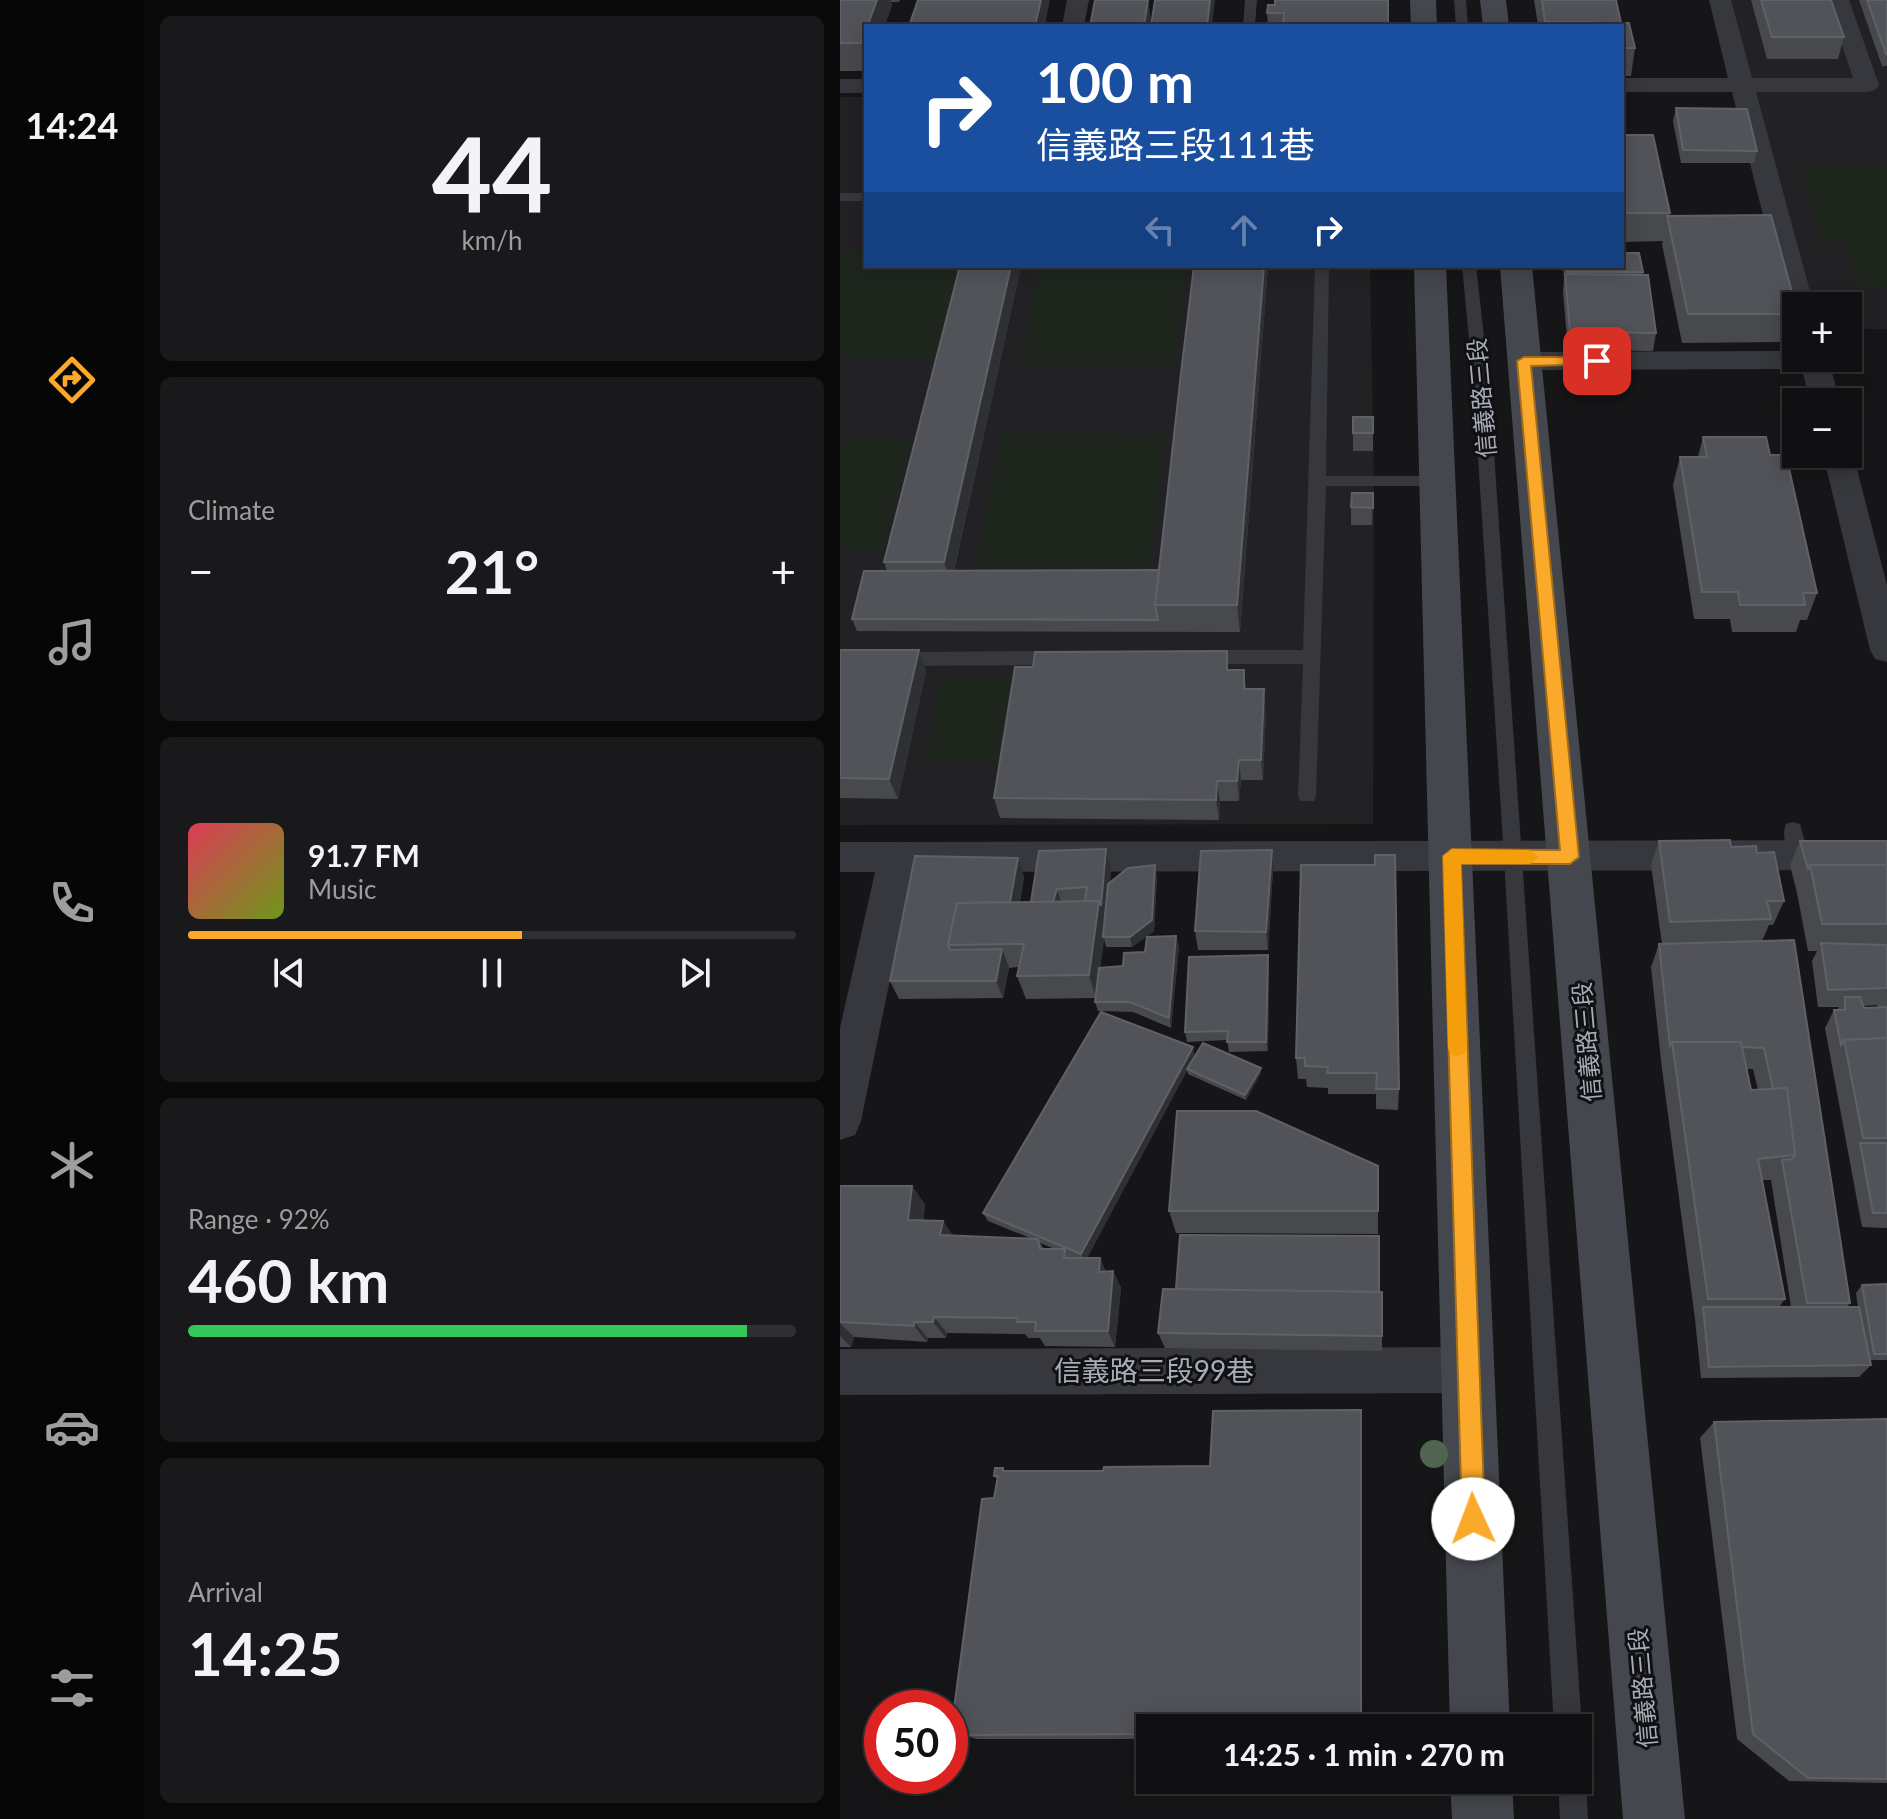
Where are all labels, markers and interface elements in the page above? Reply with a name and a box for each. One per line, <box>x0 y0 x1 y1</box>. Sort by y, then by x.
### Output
text: 100 m <box>1036 48 1194 115</box>
icon: right <box>904 56 1008 160</box>
text: 14:24 <box>26 103 118 147</box>
text: 44 <box>432 109 552 234</box>
text: 信義路三段111巷 <box>1036 122 1315 166</box>
icon: left <box>1138 208 1182 252</box>
icon: ahead <box>1222 208 1266 252</box>
icon: right <box>1306 208 1350 252</box>
text: km/h <box>462 224 522 256</box>
map controls <box>1782 292 1862 468</box>
button: + <box>1782 292 1862 372</box>
pin <box>1563 327 1631 395</box>
street label: 信義路三段 <box>1461 337 1501 459</box>
icon: arrive <box>1575 339 1619 383</box>
icon: directions <box>44 352 100 408</box>
button: − <box>1782 388 1862 468</box>
text: Climate <box>188 494 275 526</box>
text: 21° <box>445 535 539 607</box>
text: − <box>188 545 214 597</box>
text: + <box>770 545 796 597</box>
icon: music <box>44 614 100 670</box>
text: 91.7 FM <box>308 837 420 873</box>
text: Music <box>308 873 376 905</box>
icon: phone <box>44 875 100 931</box>
icon: previous <box>267 951 311 995</box>
icon: pause <box>470 951 514 995</box>
icon: next <box>673 951 717 995</box>
street label: 信義路三段 <box>1566 981 1606 1103</box>
icon: climate <box>44 1137 100 1193</box>
text: Range · 92% <box>188 1203 330 1235</box>
text: 460 km <box>188 1244 389 1316</box>
street label: 信義路三段99巷 <box>1054 1353 1254 1387</box>
icon: car <box>44 1399 100 1455</box>
position arrow <box>1431 1477 1515 1561</box>
text: Arrival <box>188 1576 263 1608</box>
text: 14:25 <box>188 1617 343 1689</box>
street label: 信義路三段 <box>1622 1627 1662 1749</box>
icon: filters <box>44 1660 100 1716</box>
speed limit sign: 50 <box>864 1690 968 1794</box>
text: 14:25 · 1 min · 270 m <box>1223 1736 1505 1772</box>

